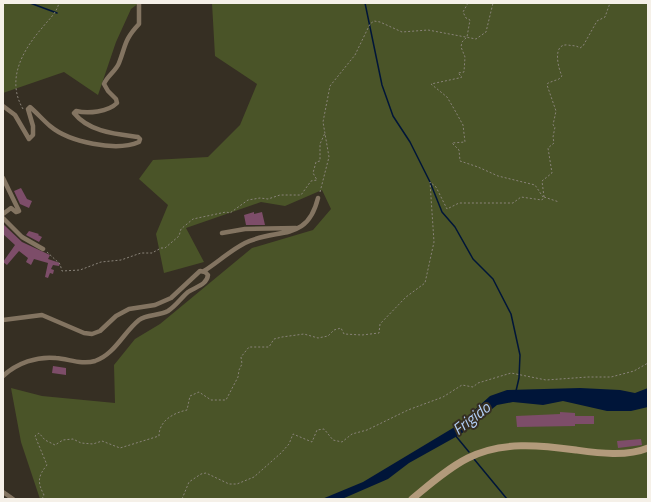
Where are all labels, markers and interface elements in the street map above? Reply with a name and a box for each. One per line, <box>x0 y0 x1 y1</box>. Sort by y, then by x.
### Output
water label: Frigido <box>447 395 496 441</box>

